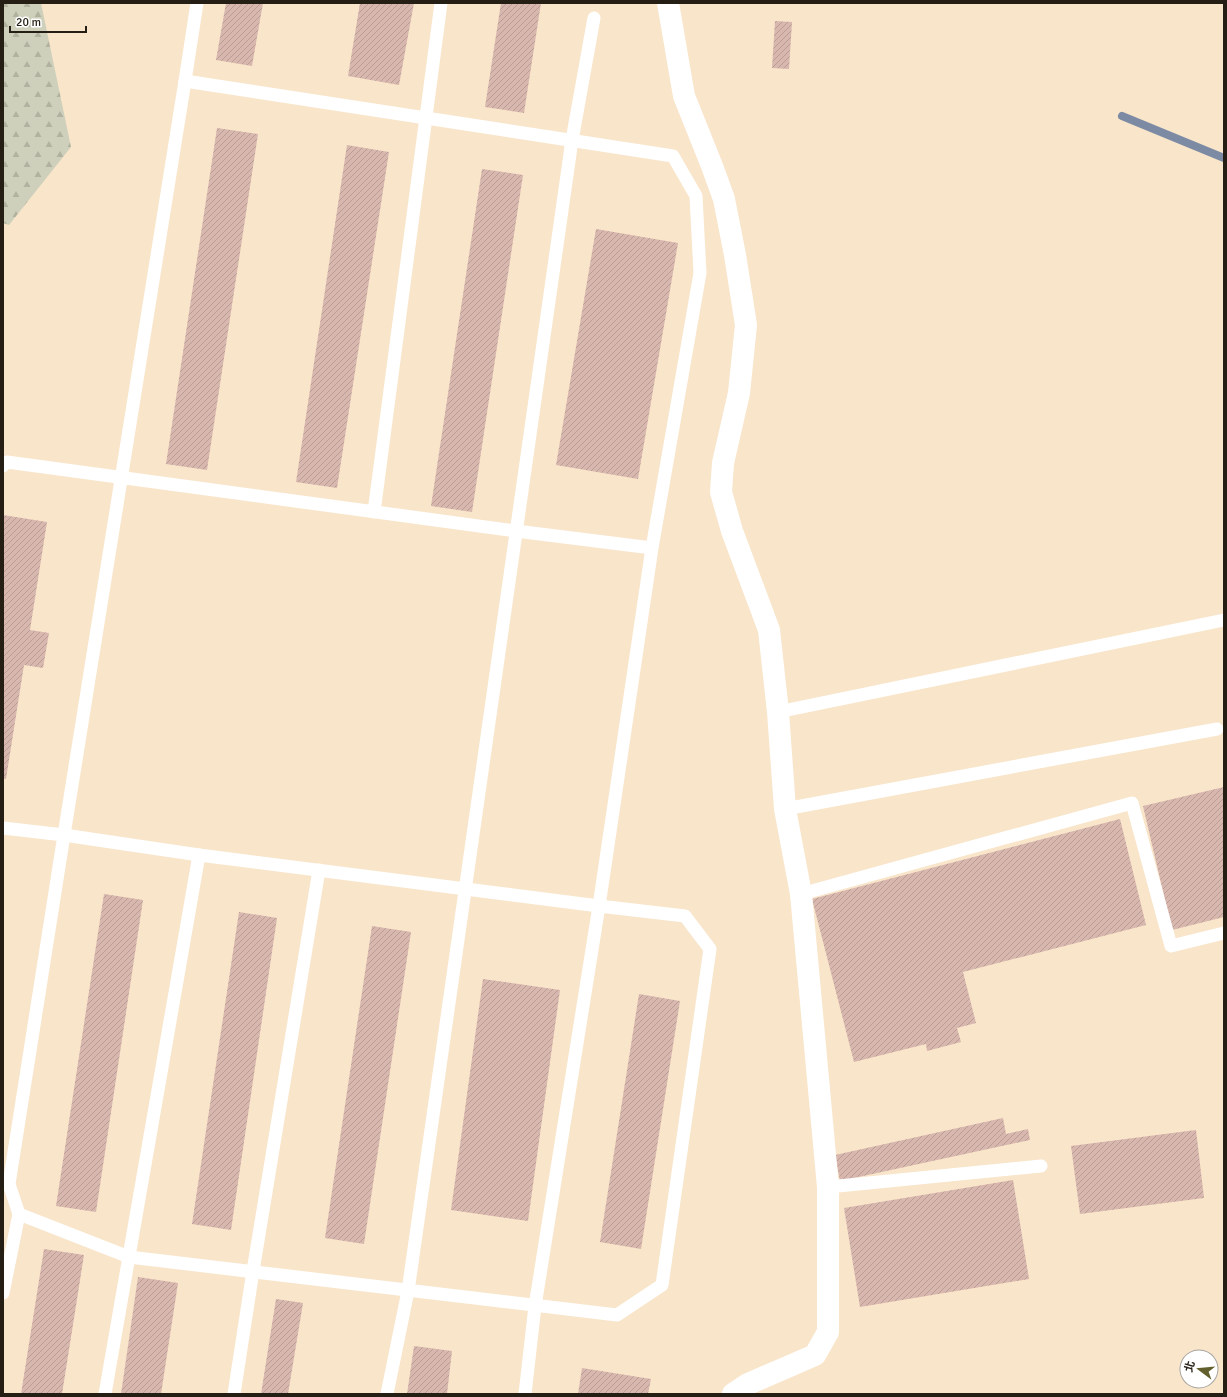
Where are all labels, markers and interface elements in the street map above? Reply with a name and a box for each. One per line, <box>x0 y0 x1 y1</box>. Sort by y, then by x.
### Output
scale bar <box>10 8 86 34</box>
text: 20 m <box>16 15 41 30</box>
north arrow <box>1179 1349 1219 1389</box>
text: 北 <box>1182 1359 1198 1373</box>

